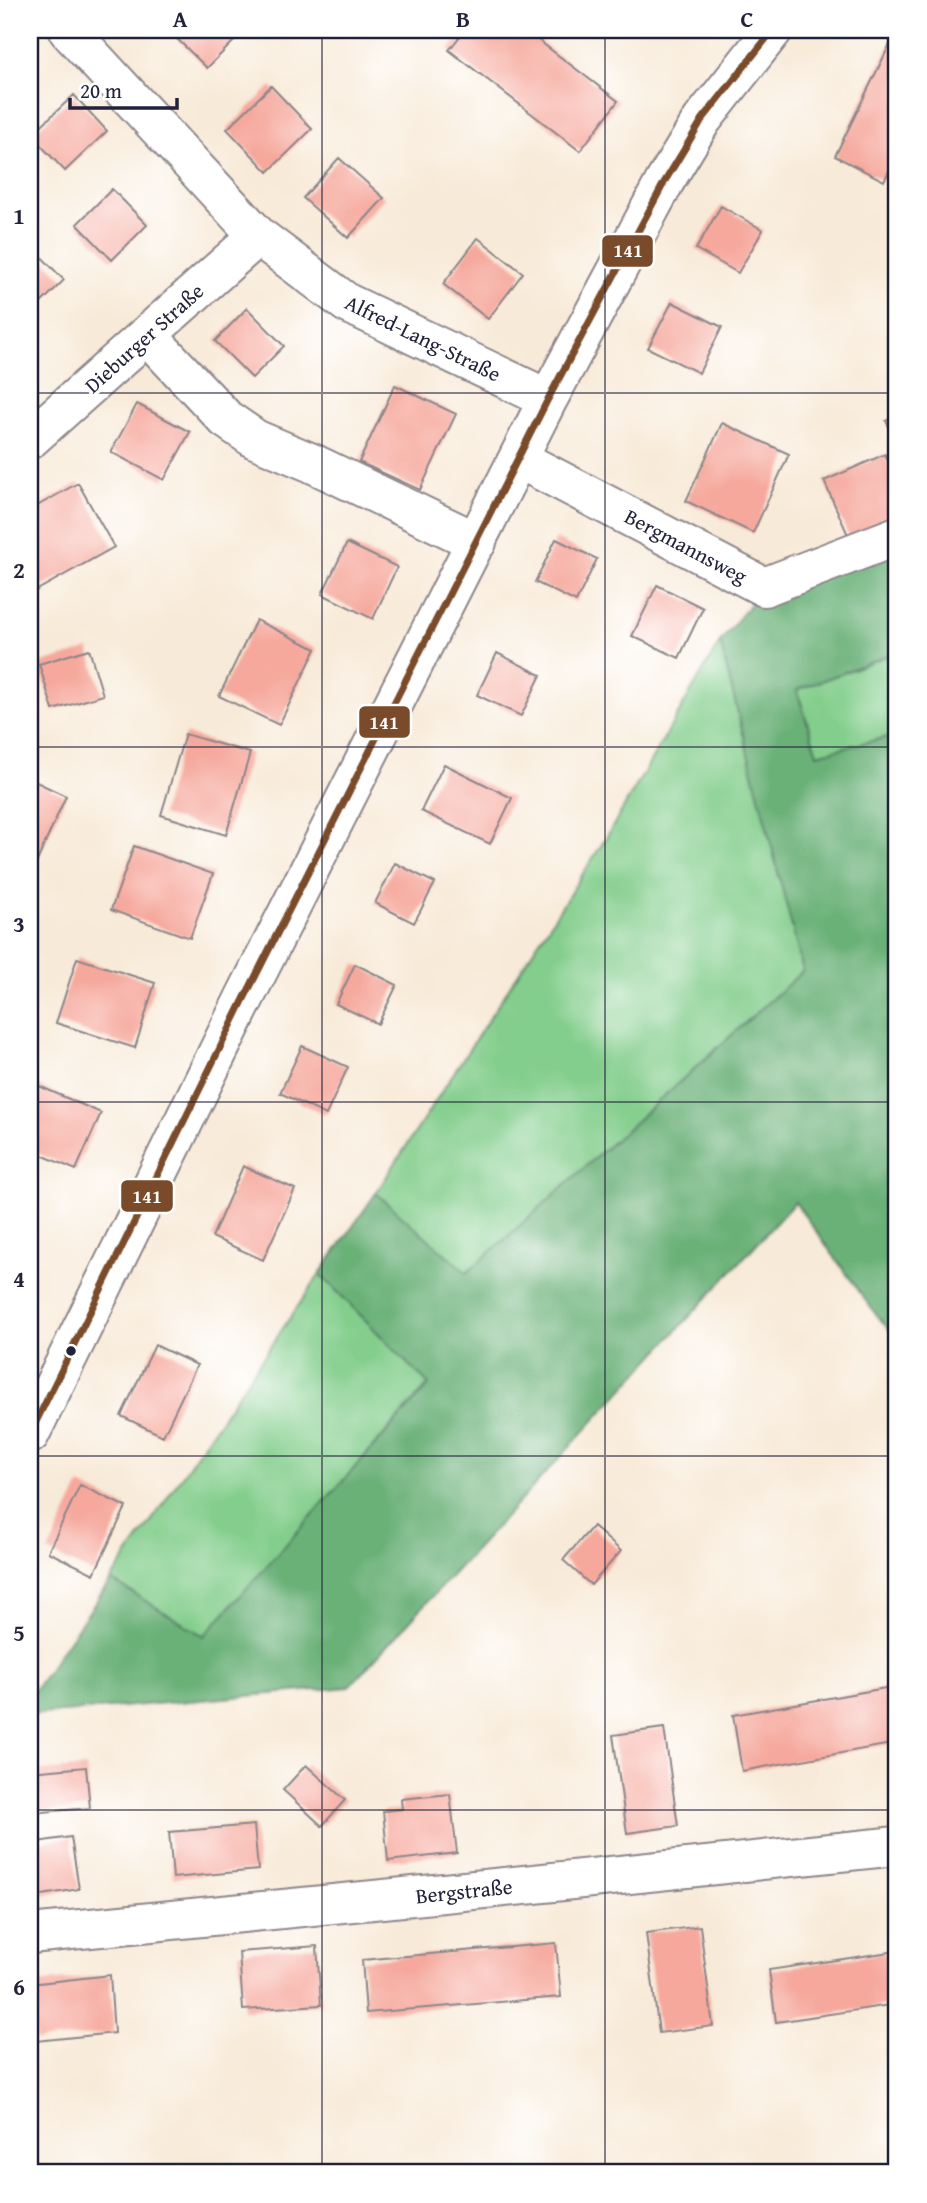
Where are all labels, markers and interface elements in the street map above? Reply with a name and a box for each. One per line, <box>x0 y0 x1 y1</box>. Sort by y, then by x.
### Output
text: A <box>173 2 188 35</box>
text: B <box>456 2 470 35</box>
text: C <box>740 2 754 35</box>
scale bar <box>70 66 177 110</box>
text: 20 m <box>80 75 122 106</box>
text: 1 <box>13 199 25 232</box>
line badge: 141 <box>601 234 654 268</box>
text: 141 <box>613 236 643 264</box>
street label: Dieburger Straße <box>77 276 211 400</box>
street label: Alfred-Lang-Straße <box>340 287 506 389</box>
street label: Bergmannsweg <box>619 501 753 592</box>
text: 2 <box>13 553 25 586</box>
line badge: 141 <box>358 705 411 739</box>
text: 141 <box>369 708 399 736</box>
text: 3 <box>13 907 25 940</box>
line badge: 141 <box>120 1179 174 1213</box>
text: 141 <box>132 1182 162 1210</box>
text: 4 <box>13 1262 25 1295</box>
unlabelled marker <box>64 1344 78 1358</box>
text: 5 <box>13 1616 25 1649</box>
street label: Bergstraße <box>414 1870 514 1911</box>
text: 6 <box>13 1970 25 2003</box>

